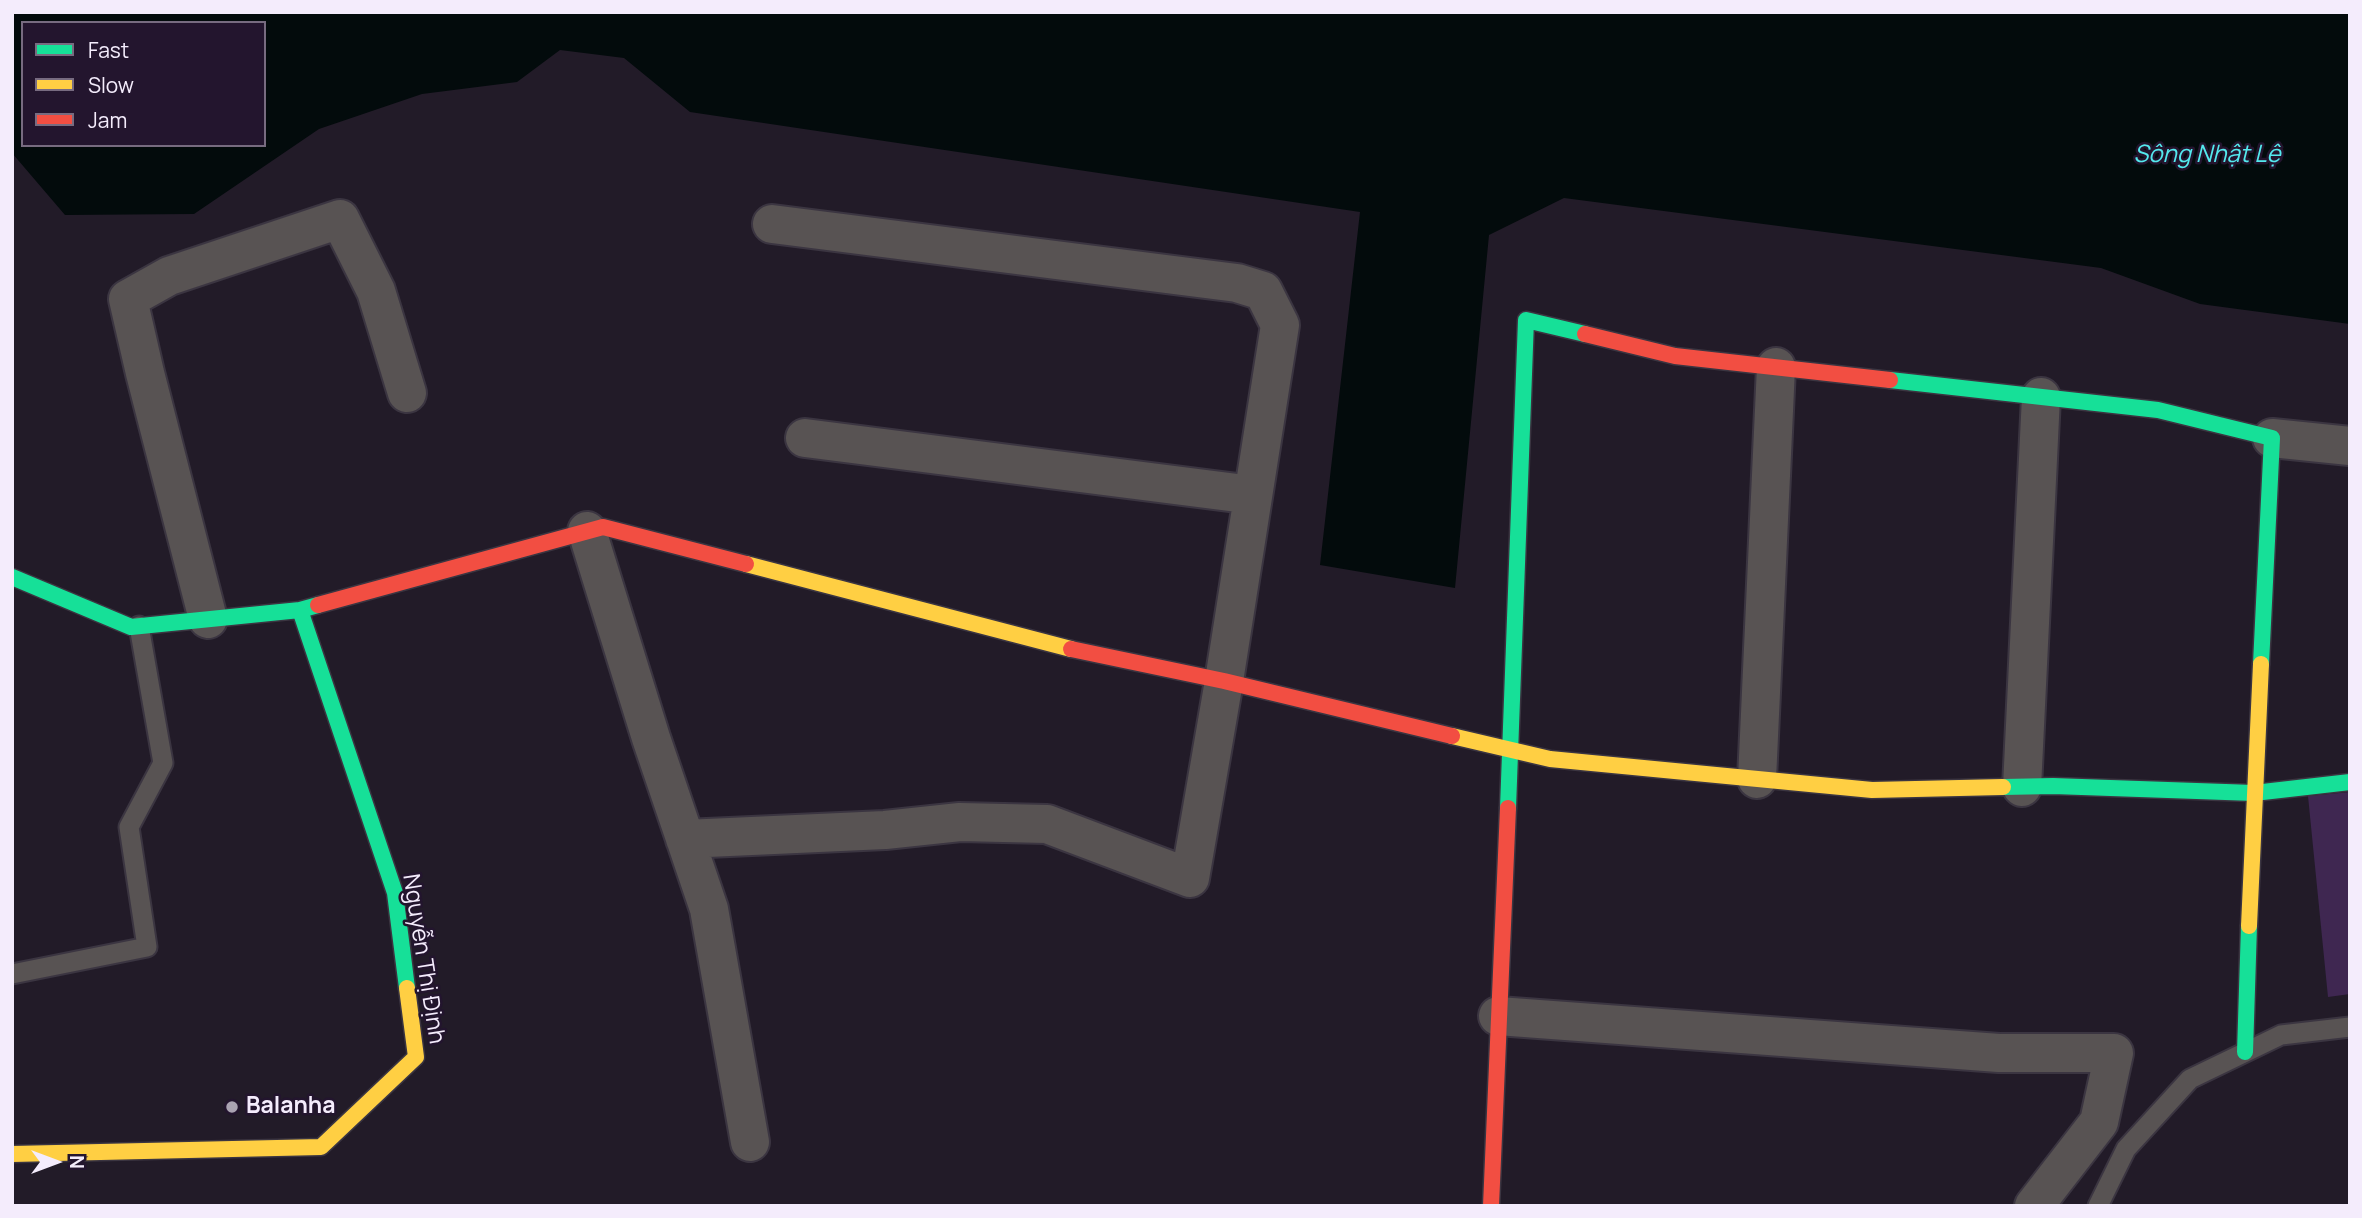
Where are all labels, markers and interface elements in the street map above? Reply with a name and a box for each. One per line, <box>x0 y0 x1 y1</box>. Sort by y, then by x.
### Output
legend <box>21 21 266 147</box>
text: Fast <box>88 36 129 64</box>
text: Slow <box>88 71 134 99</box>
text: Jam <box>88 106 127 134</box>
water label: Sông Nhật Lệ <box>2134 141 2280 169</box>
street label: Nguyễn Thị Định <box>396 872 450 1046</box>
place label: Balanha <box>246 1093 335 1121</box>
marker: Balanha <box>224 1099 240 1115</box>
north arrow <box>21 1127 91 1197</box>
text: N <box>64 1155 90 1169</box>

